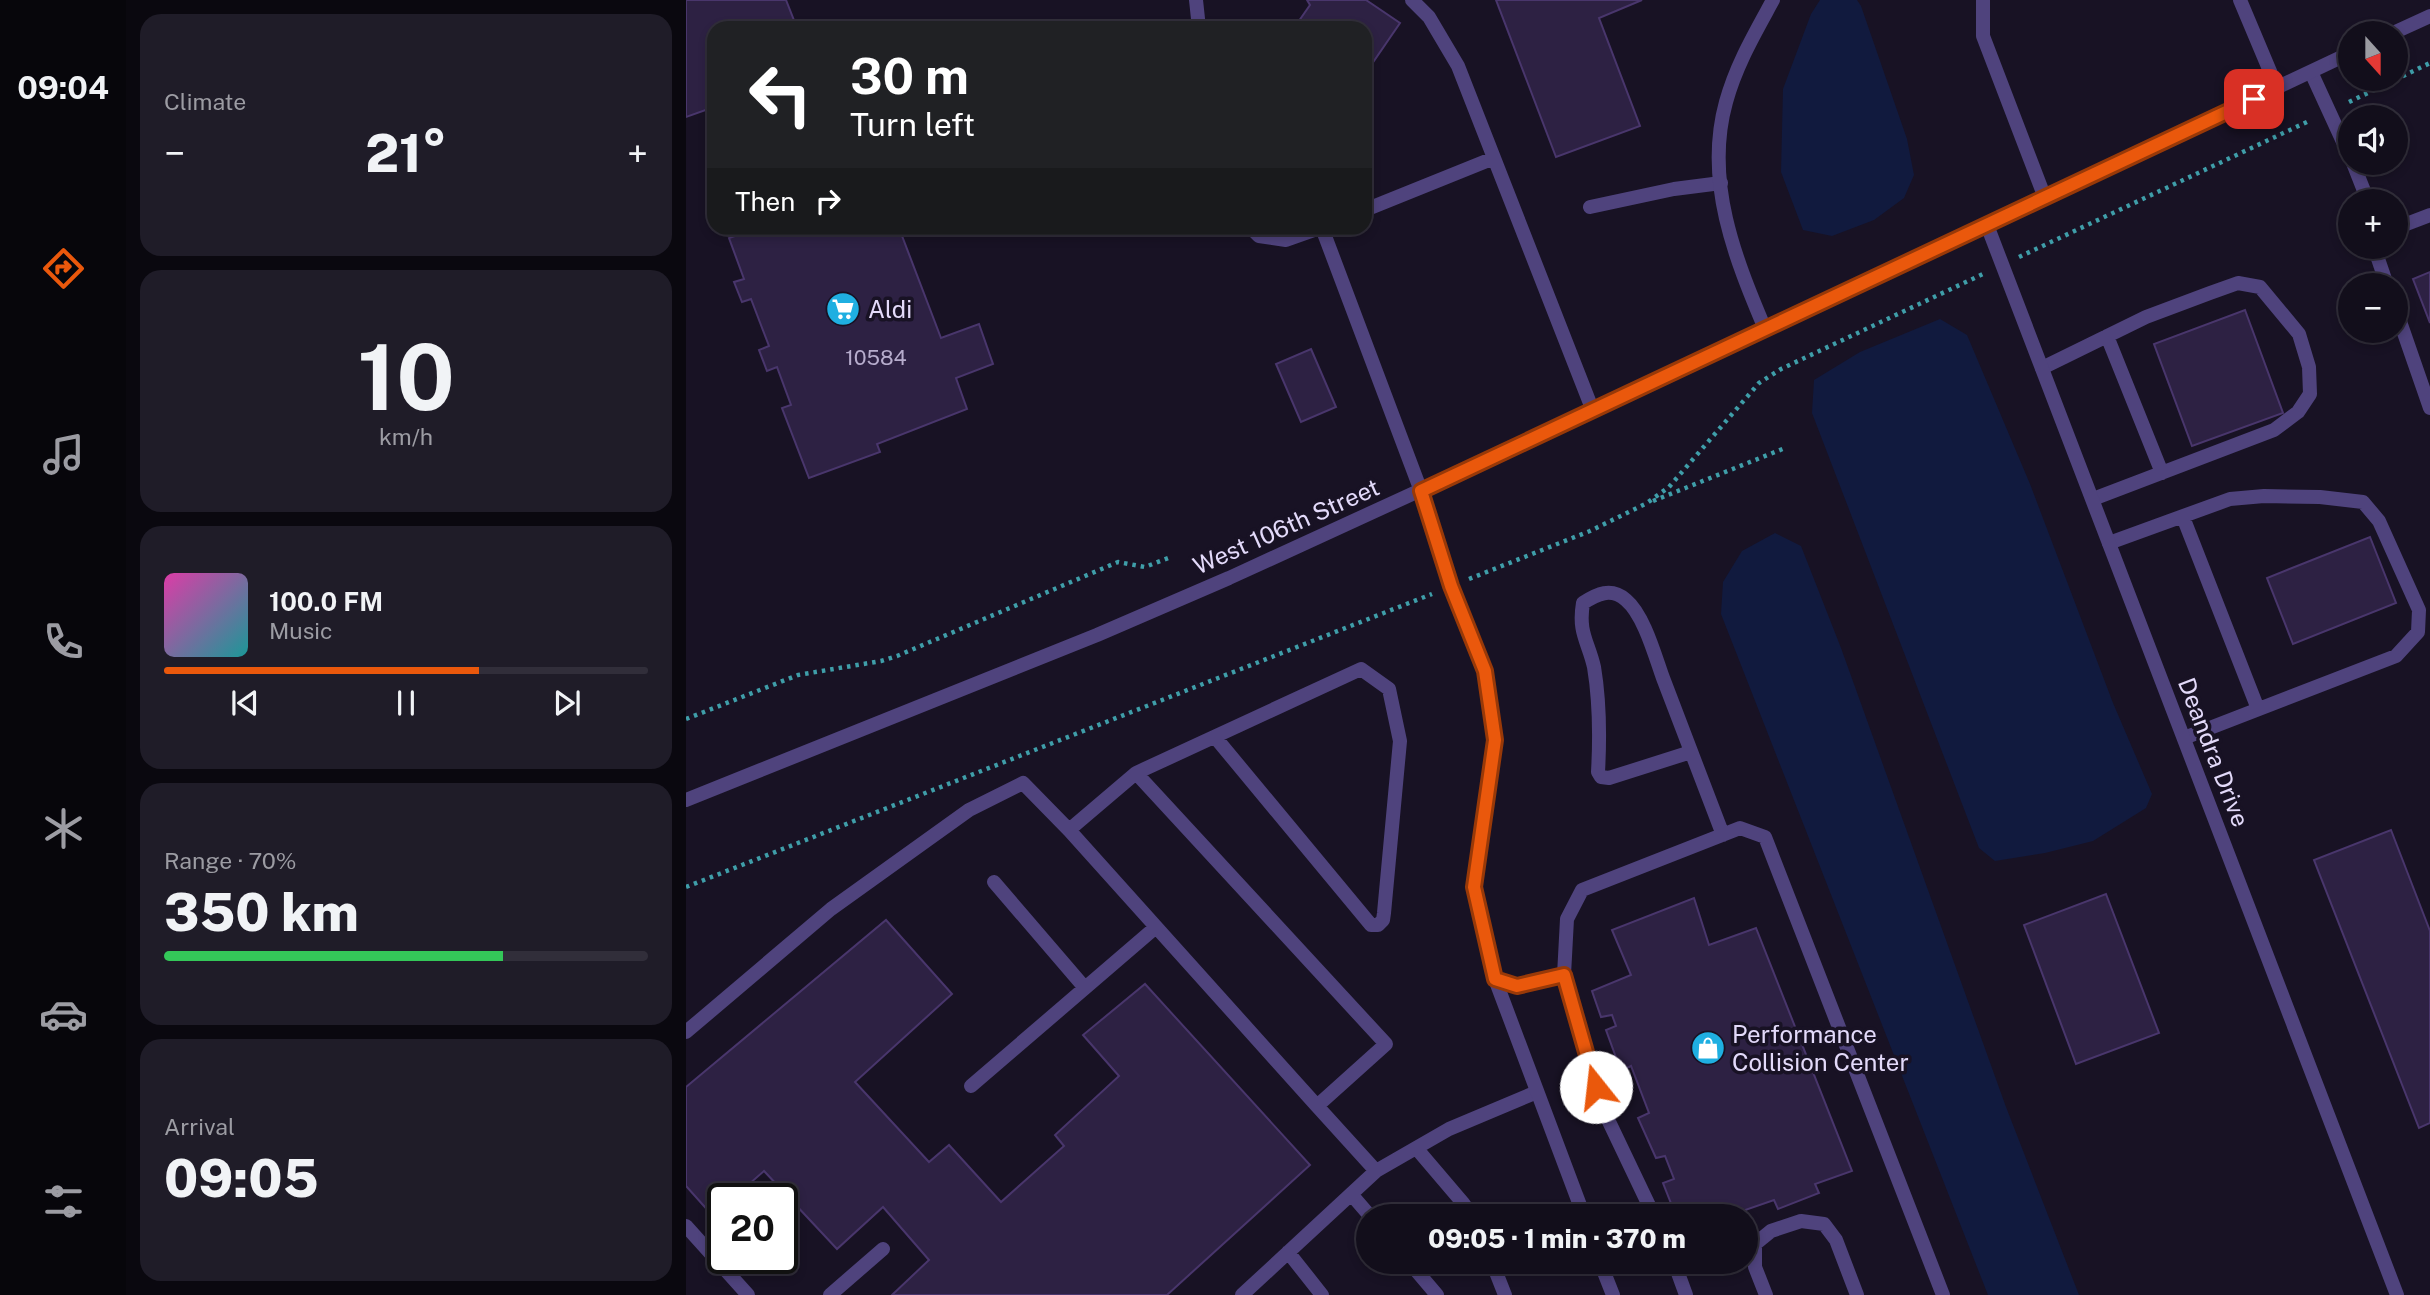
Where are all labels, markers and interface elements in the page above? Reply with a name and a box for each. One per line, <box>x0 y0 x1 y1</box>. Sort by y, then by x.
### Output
north arrow <box>2338 21 2408 91</box>
map controls <box>2338 21 2408 343</box>
text: 30 m <box>850 47 969 105</box>
icon: left <box>735 49 826 140</box>
text: 09:04 <box>17 69 109 106</box>
pin <box>2224 69 2284 129</box>
icon: arrive <box>2235 80 2273 118</box>
text: Climate <box>164 88 246 115</box>
button: sound <box>2338 105 2408 175</box>
text: Turn left <box>850 106 975 143</box>
text: 21° <box>365 123 447 184</box>
text: − <box>164 131 185 176</box>
text: + <box>627 131 648 176</box>
icon: right <box>809 182 847 220</box>
text: Then <box>735 186 795 217</box>
button: + <box>2338 189 2408 259</box>
icon: directions <box>39 244 88 293</box>
button: − <box>2338 273 2408 343</box>
supermarket icon: Aldi <box>824 290 862 328</box>
place label: Aldi <box>868 295 912 323</box>
text: 10 <box>357 324 455 430</box>
house number: 10584 <box>845 345 907 370</box>
text: km/h <box>379 423 433 450</box>
icon: music <box>39 430 88 479</box>
street label: West 106th Street <box>1189 472 1383 580</box>
text: 100.0 FM <box>269 586 383 617</box>
icon: phone <box>39 617 88 666</box>
text: Music <box>269 617 333 644</box>
street label: Deandra Drive <box>2173 674 2255 830</box>
icon: previous <box>226 684 264 722</box>
icon: pause <box>387 684 425 722</box>
icon: next <box>548 684 586 722</box>
icon: climate <box>39 804 88 853</box>
text: Range · 70% <box>164 847 297 874</box>
text: 350 km <box>164 882 359 943</box>
icon: car <box>39 990 88 1039</box>
place label: Performance Collision Center <box>1732 1020 1909 1076</box>
shop icon: Performance Collision Center <box>1689 1029 1727 1067</box>
position arrow <box>1559 1050 1633 1124</box>
text: Arrival <box>164 1113 235 1140</box>
text: 09:05 <box>164 1148 319 1209</box>
icon: filters <box>39 1177 88 1226</box>
speed limit sign: 20 <box>707 1183 798 1274</box>
text: 09:05 · 1 min · 370 m <box>1428 1223 1686 1254</box>

